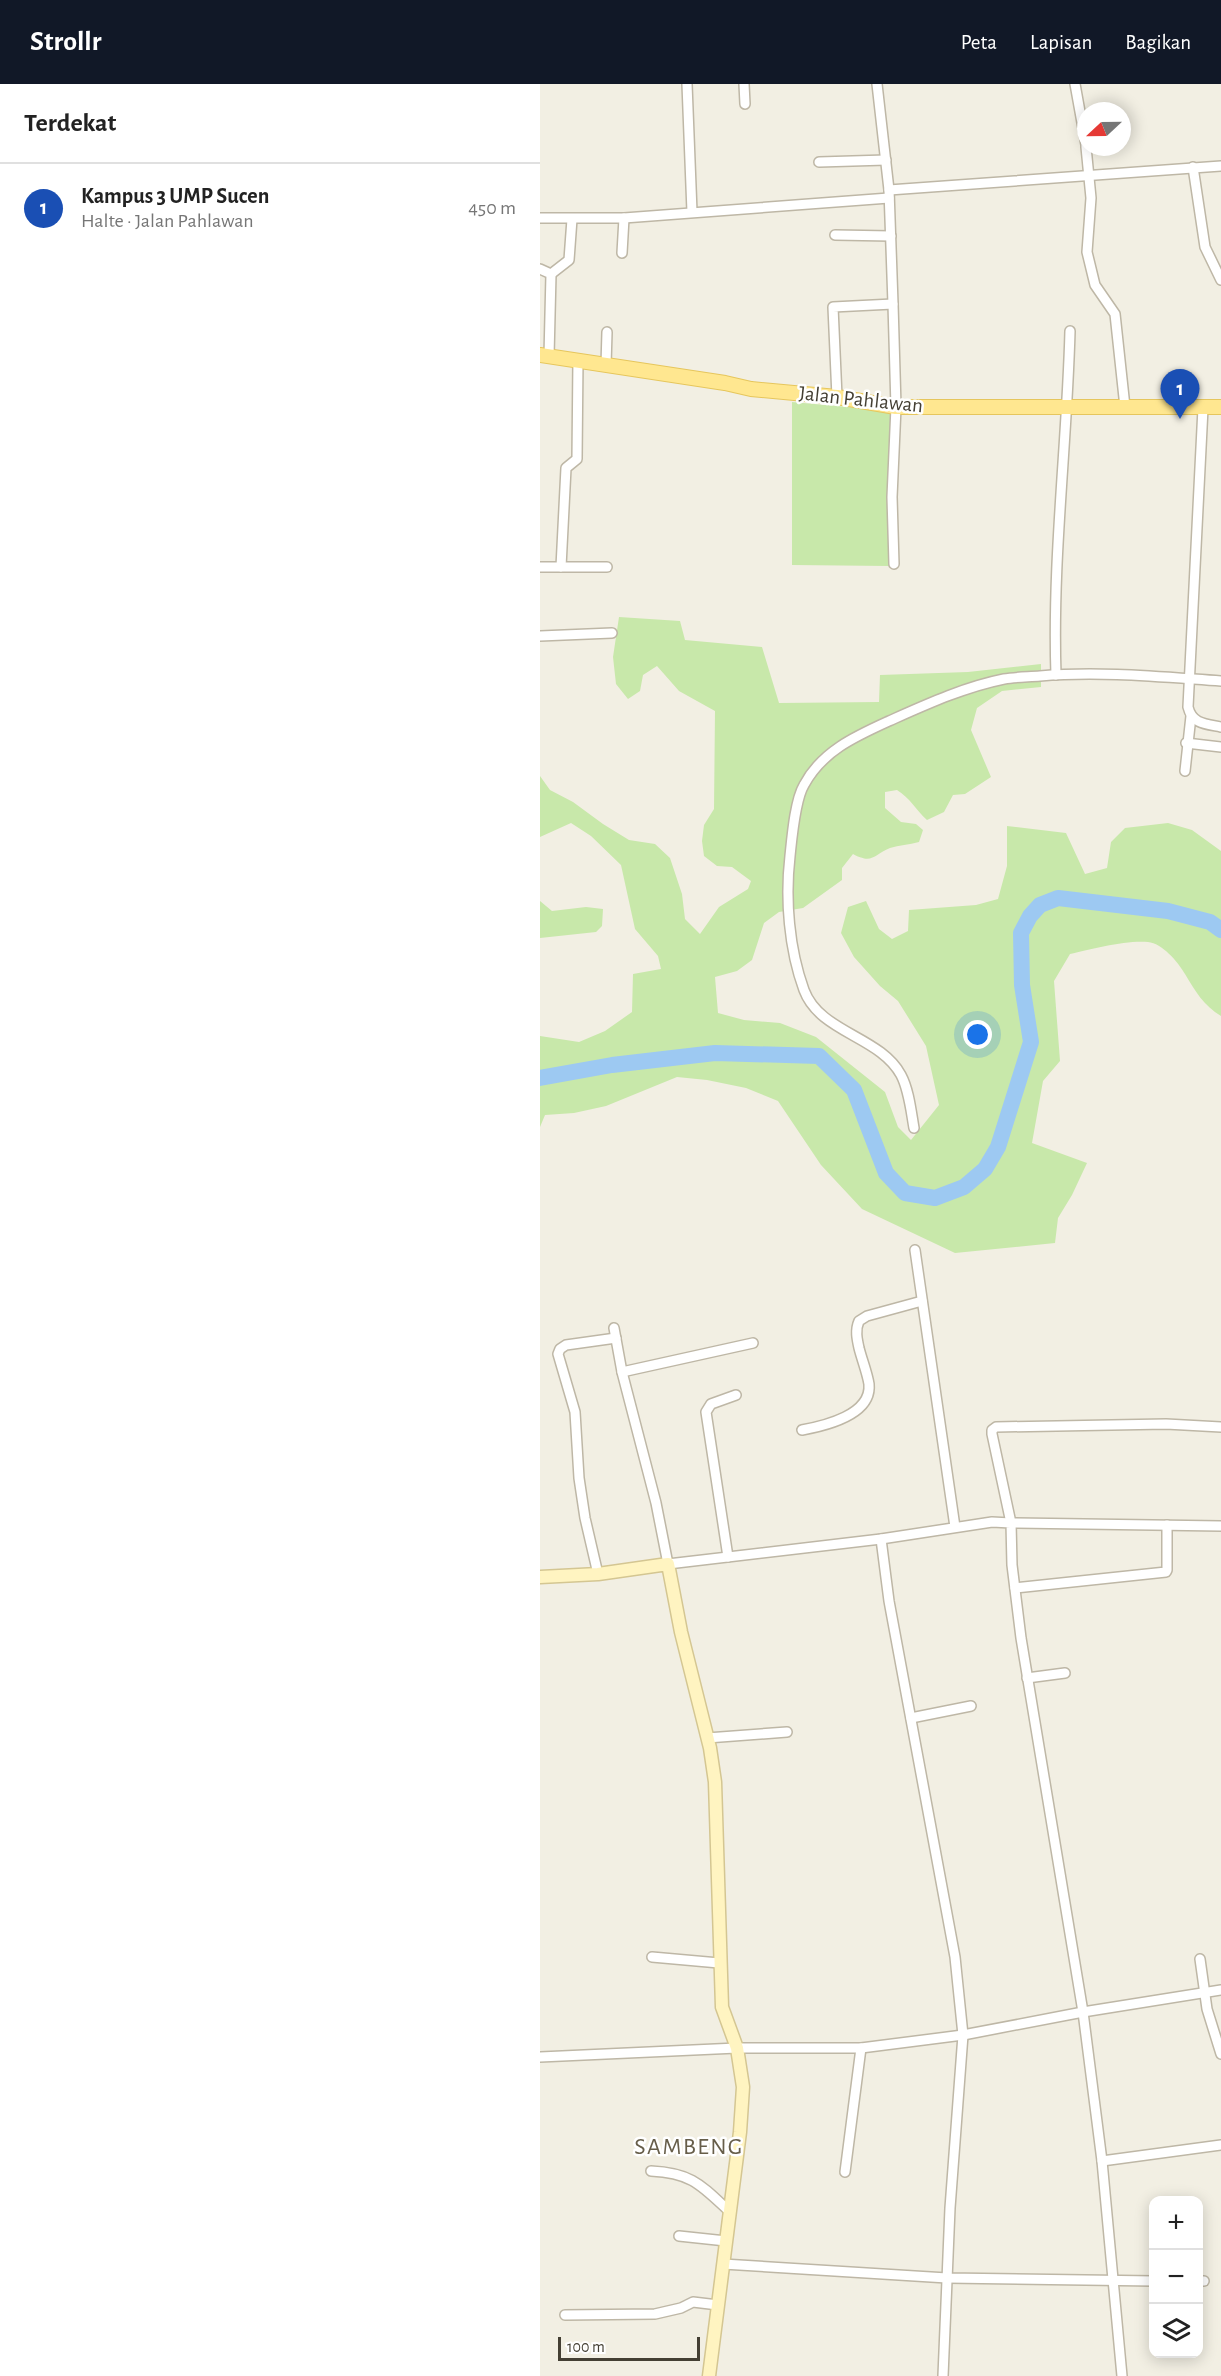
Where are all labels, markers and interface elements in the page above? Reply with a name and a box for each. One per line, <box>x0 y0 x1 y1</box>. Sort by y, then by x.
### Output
text: Strollr <box>30 28 101 56</box>
text: Peta <box>961 32 997 53</box>
text: Lapisan <box>1030 32 1092 53</box>
text: Bagikan <box>1125 32 1191 53</box>
north arrow <box>1077 102 1131 156</box>
text: Terdekat <box>24 110 116 136</box>
text: Kampus 3 UMP Sucen <box>81 185 269 207</box>
text: 1 <box>40 198 47 218</box>
text: 450 m <box>468 198 516 218</box>
text: Halte · Jalan Pahlawan <box>81 211 254 231</box>
pin: 1 <box>1160 370 1200 419</box>
street label: Jalan Pahlawan <box>798 383 924 416</box>
your location <box>963 1020 992 1049</box>
district label: SAMBENG <box>634 2135 744 2159</box>
map controls <box>1149 2196 1203 2358</box>
button: + <box>1149 2196 1203 2250</box>
button: − <box>1149 2250 1203 2304</box>
button: layers <box>1149 2304 1203 2358</box>
scale bar <box>558 2334 700 2362</box>
text: 100 m <box>567 2339 605 2355</box>

